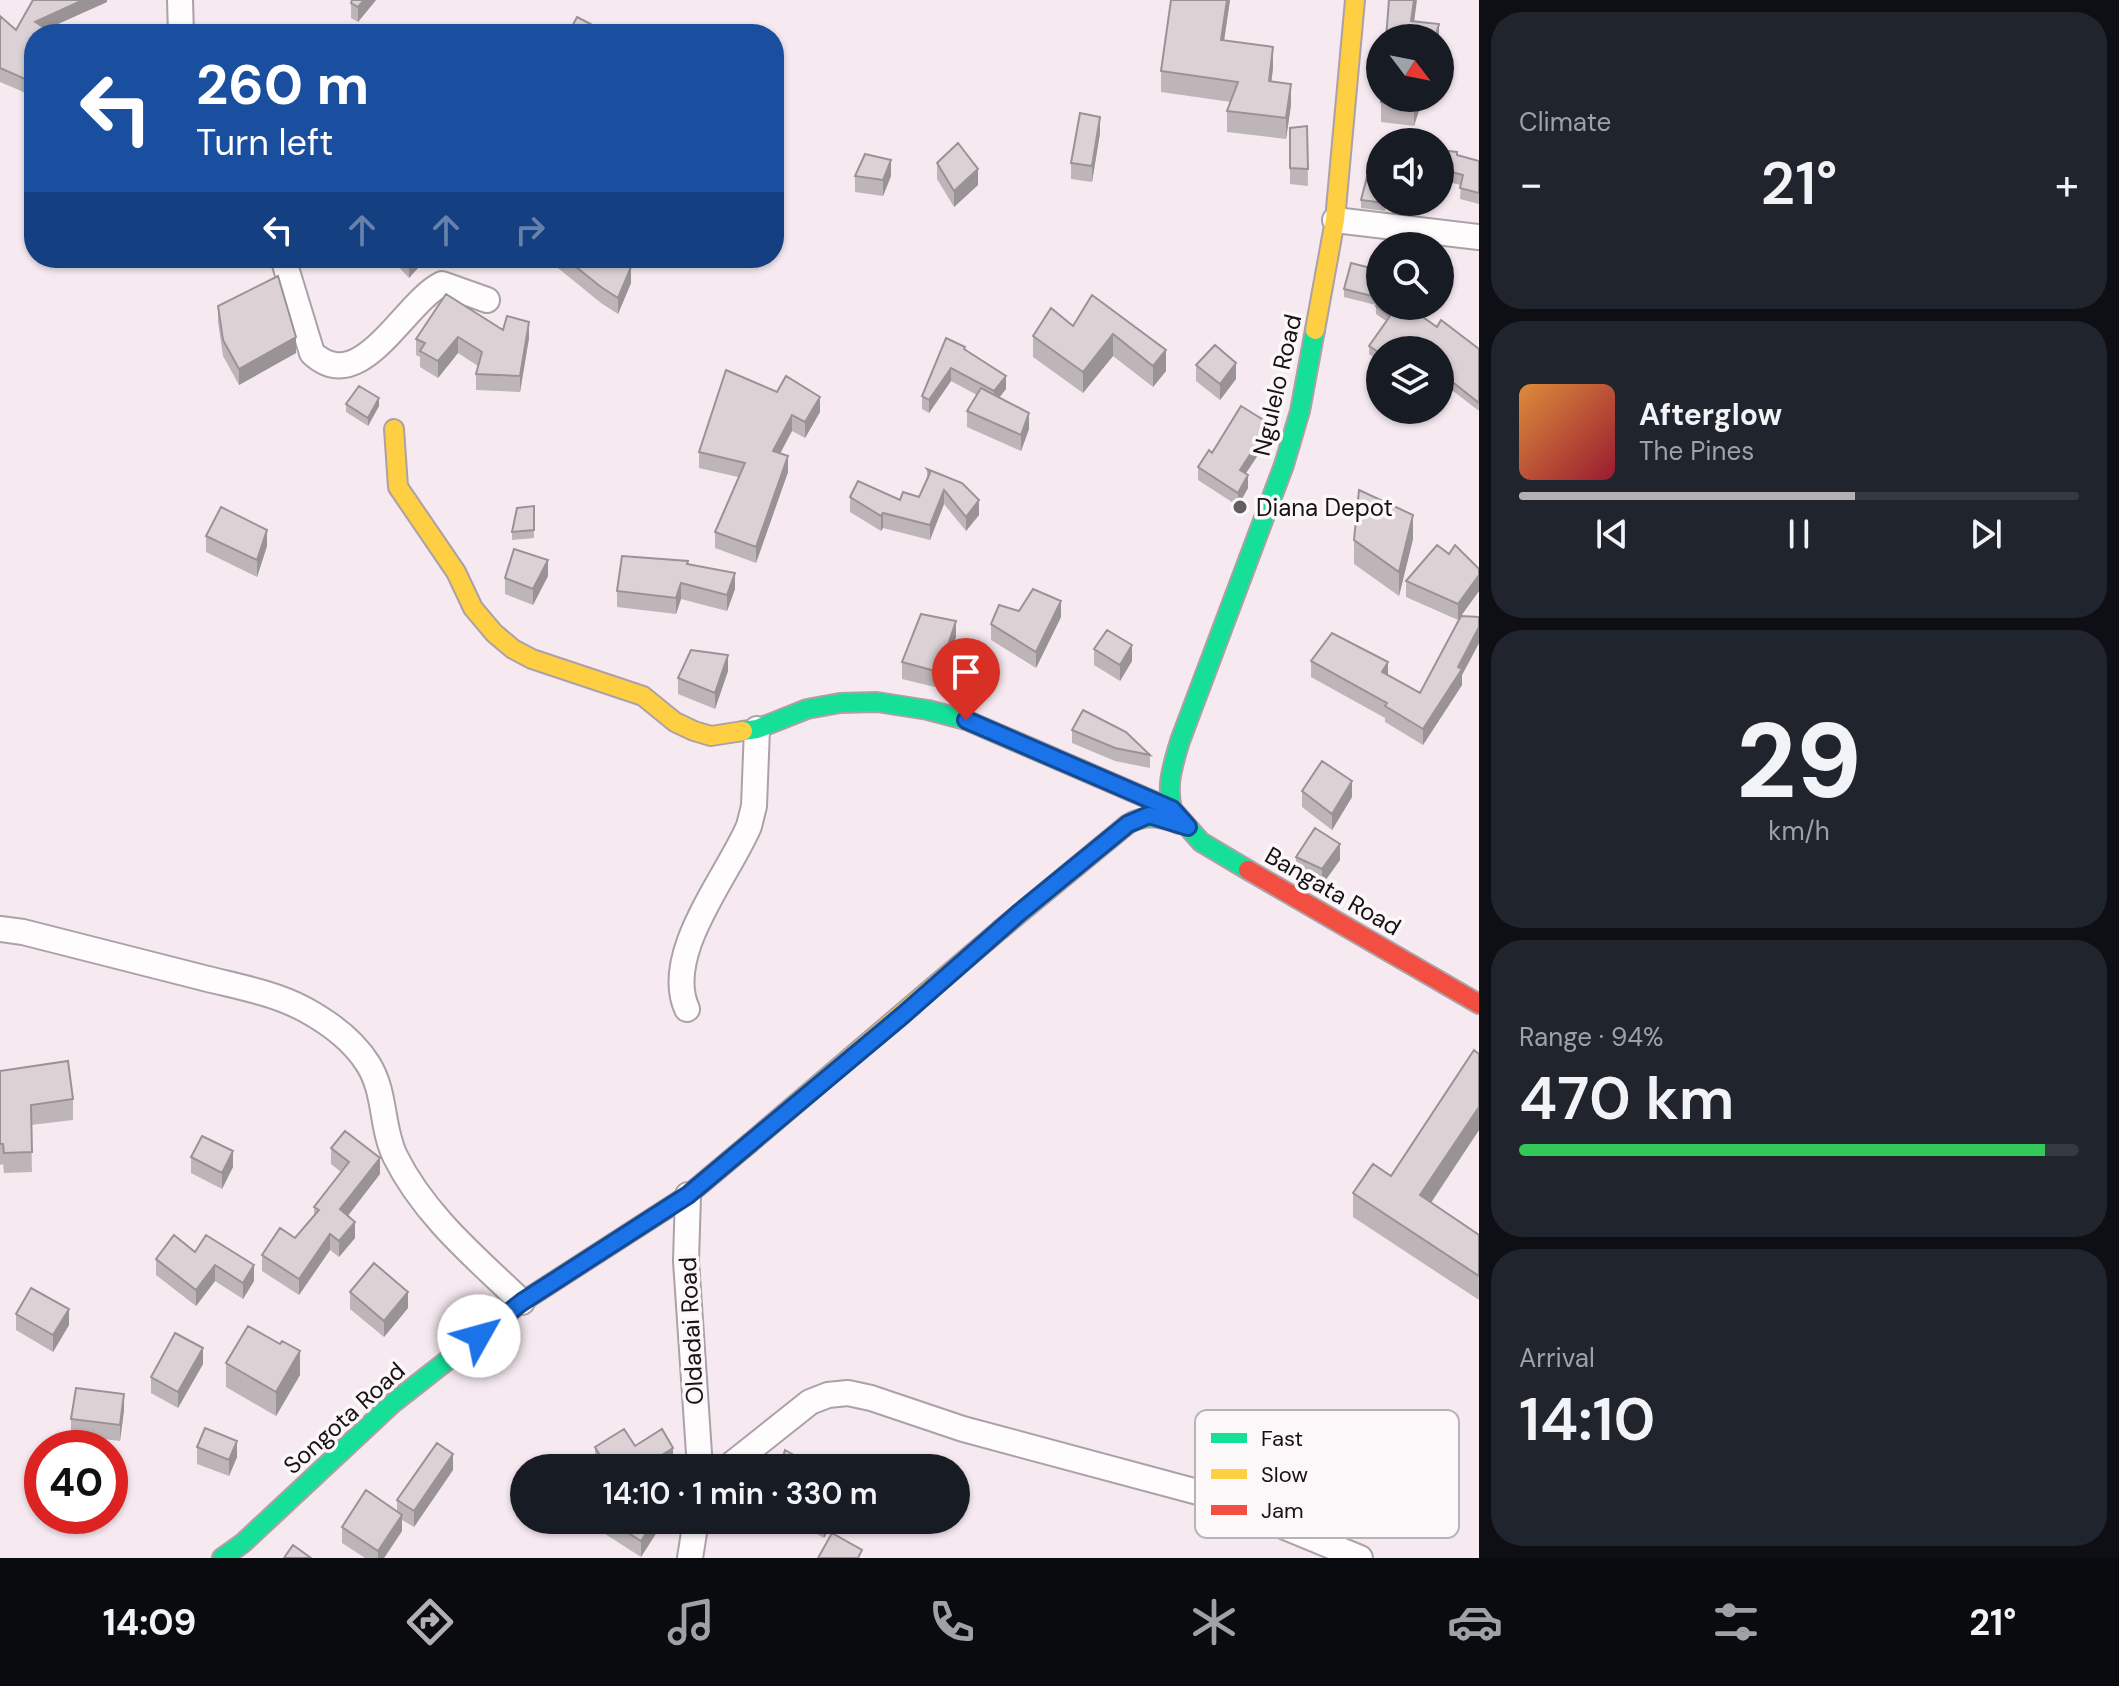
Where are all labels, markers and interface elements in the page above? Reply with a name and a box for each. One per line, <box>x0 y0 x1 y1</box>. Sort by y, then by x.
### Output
north arrow <box>1366 24 1454 112</box>
map controls <box>1366 24 1454 424</box>
text: 260 m <box>196 48 369 121</box>
icon: left <box>64 56 168 160</box>
text: Climate <box>1519 105 1611 139</box>
text: Turn left <box>196 119 333 166</box>
button: sound <box>1366 128 1454 216</box>
text: 21° <box>1761 144 1837 223</box>
text: − <box>1519 155 1543 213</box>
text: + <box>2055 155 2079 213</box>
icon: left <box>256 208 300 252</box>
icon: ahead <box>340 208 384 252</box>
icon: ahead <box>424 208 468 252</box>
icon: right <box>508 208 552 252</box>
button: search <box>1366 232 1454 320</box>
street label: Ngulelo Road <box>1246 311 1308 459</box>
button: layers <box>1366 336 1454 424</box>
text: Afterglow <box>1639 395 1782 434</box>
text: The Pines <box>1639 434 1754 468</box>
place label: Diana Depot <box>1256 492 1393 523</box>
marker: Diana Depot <box>1231 498 1249 516</box>
icon: previous <box>1590 512 1634 556</box>
icon: pause <box>1777 512 1821 556</box>
icon: next <box>1964 512 2008 556</box>
pin <box>932 638 1000 720</box>
icon: arrive <box>944 650 988 694</box>
text: 29 <box>1736 694 1862 829</box>
text: km/h <box>1768 814 1830 848</box>
street label: Bangata Road <box>1259 840 1407 942</box>
text: Range · 94% <box>1519 1020 1663 1054</box>
text: 470 km <box>1519 1059 1734 1138</box>
street label: Oldadai Road <box>672 1256 710 1406</box>
position arrow <box>437 1294 521 1378</box>
text: Arrival <box>1519 1341 1595 1375</box>
street label: Songota Road <box>277 1355 411 1481</box>
text: 14:10 <box>1519 1380 1655 1459</box>
legend <box>1195 1410 1459 1538</box>
text: Fast <box>1261 1424 1303 1453</box>
speed limit sign: 40 <box>24 1430 128 1534</box>
text: Slow <box>1261 1460 1308 1489</box>
text: 14:10 · 1 min · 330 m <box>602 1474 878 1513</box>
text: Jam <box>1261 1496 1304 1525</box>
icon: directions <box>402 1594 458 1650</box>
icon: music <box>663 1594 719 1650</box>
icon: phone <box>924 1594 980 1650</box>
icon: climate <box>1186 1594 1242 1650</box>
icon: car <box>1447 1594 1503 1650</box>
icon: filters <box>1708 1594 1764 1650</box>
text: 14:09 <box>103 1599 196 1646</box>
text: 21° <box>1969 1599 2016 1646</box>

